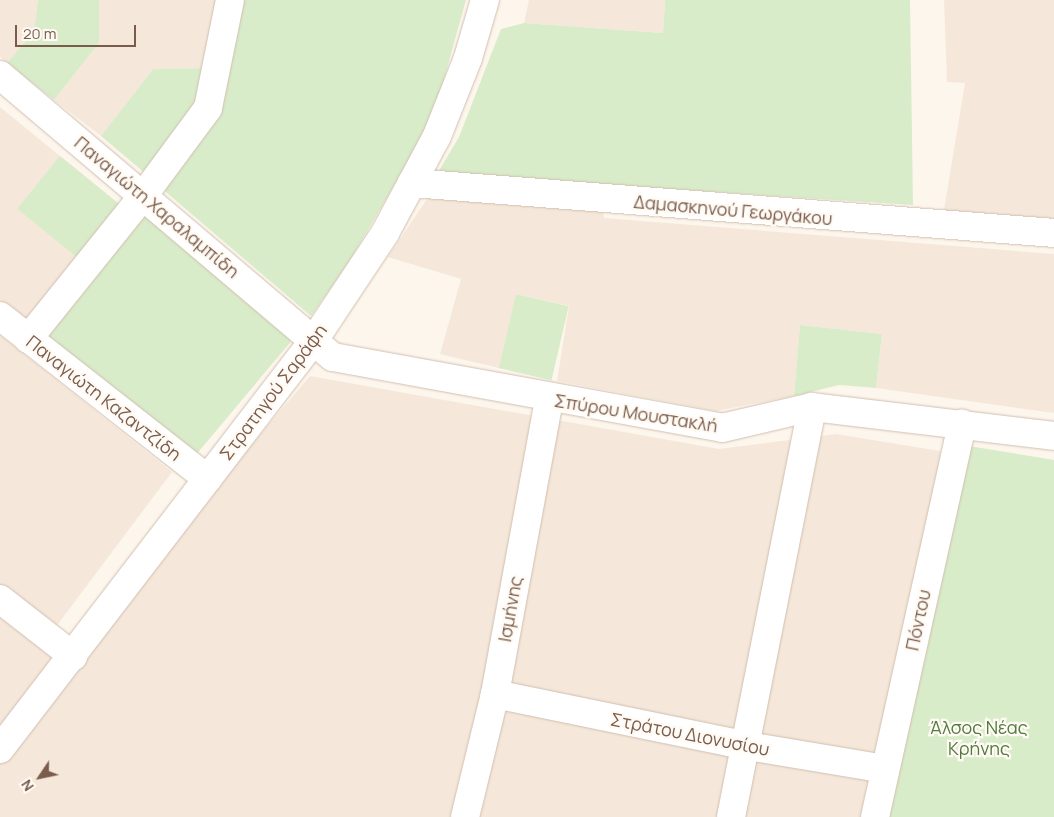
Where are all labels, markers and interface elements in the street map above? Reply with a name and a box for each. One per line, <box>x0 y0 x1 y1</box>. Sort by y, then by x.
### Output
scale bar <box>18 15 139 47</box>
text: 20 m <box>23 23 56 44</box>
street label: Παναγιώτη Χαραλαμπίδη <box>70 132 244 282</box>
street label: Δαμασκηνού Γεωργάκου <box>633 191 833 229</box>
street label: Στρατηγού Σαράφη <box>215 320 331 464</box>
street label: Παναγιώτη Καζαντζίδη <box>22 331 186 465</box>
street label: Σπύρου Μουστακλή <box>553 389 719 437</box>
street label: Ισμήνης <box>494 574 526 644</box>
street label: Πόντου <box>901 587 935 653</box>
street label: Στράτου Διονυσίου <box>609 708 771 760</box>
park label: Άλσος Νέας Κρήνης <box>930 717 1028 760</box>
north arrow <box>15 752 65 802</box>
text: N <box>16 776 38 795</box>

